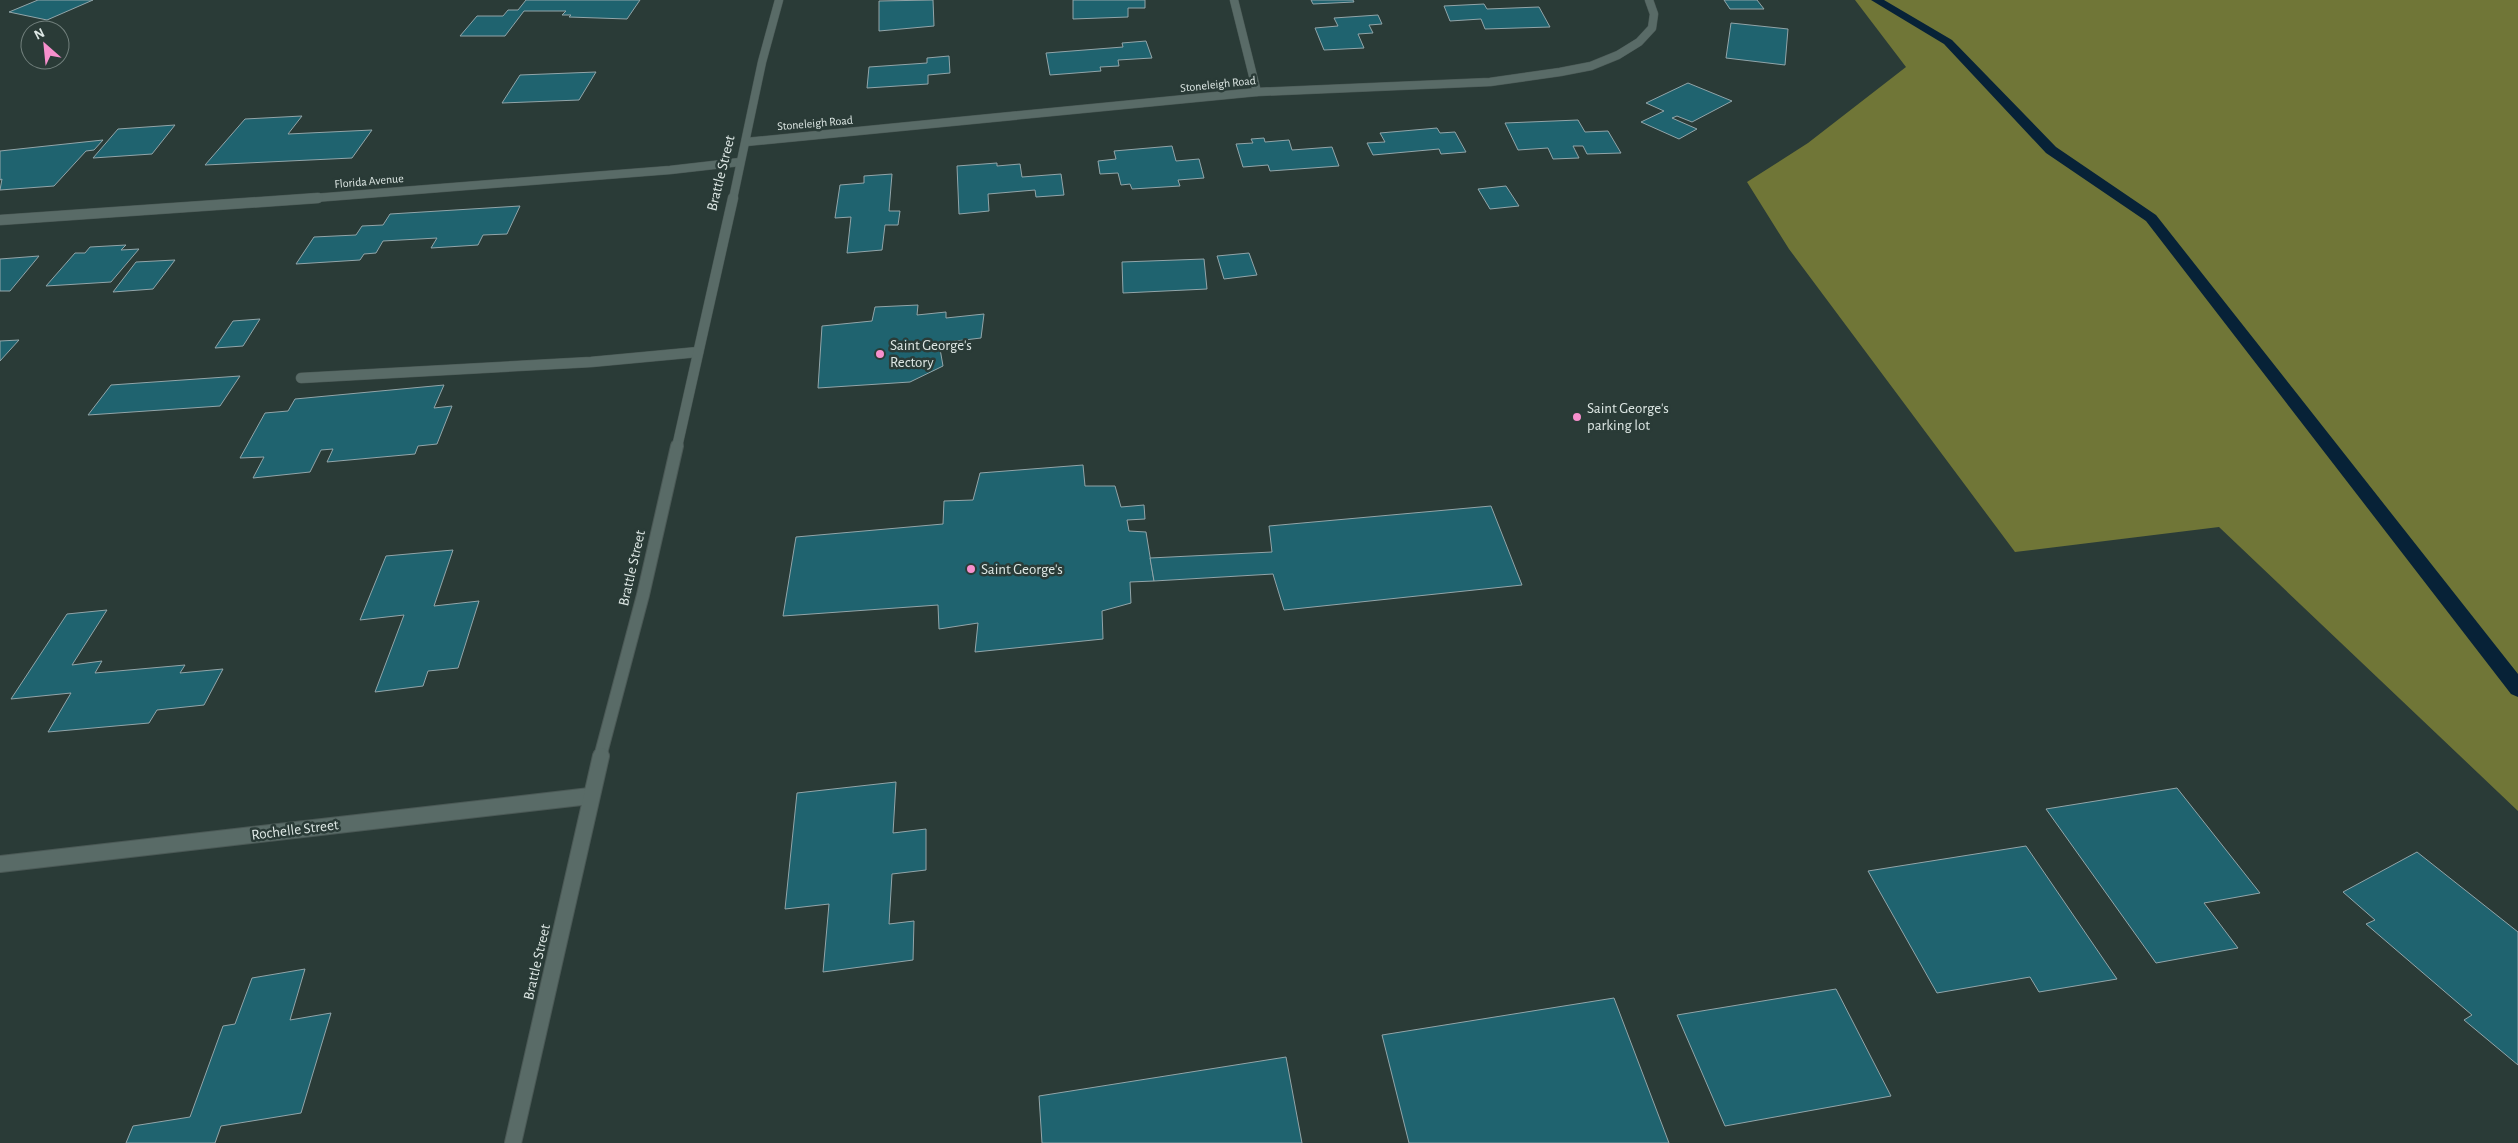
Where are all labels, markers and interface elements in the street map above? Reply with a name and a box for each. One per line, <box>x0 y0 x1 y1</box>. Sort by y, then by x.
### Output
north arrow <box>20 20 70 70</box>
text: N <box>32 26 47 43</box>
street label: Stoneleigh Road <box>1180 74 1256 94</box>
street label: Stoneleigh Road <box>777 114 853 132</box>
street label: Brattle Street <box>704 133 738 212</box>
street label: Florida Avenue <box>334 172 404 190</box>
place label: Saint George's Rectory <box>890 338 972 370</box>
marker: Saint George's Rectory <box>874 348 886 360</box>
place label: Saint George's parking lot <box>1587 401 1669 433</box>
marker: Saint George's parking lot <box>1571 411 1583 423</box>
street label: Brattle Street <box>616 528 648 607</box>
place label: Saint George's <box>981 562 1063 577</box>
marker: Saint George's <box>965 563 977 575</box>
street label: Rochelle Street <box>251 817 340 843</box>
street label: Brattle Street <box>521 922 553 1001</box>

